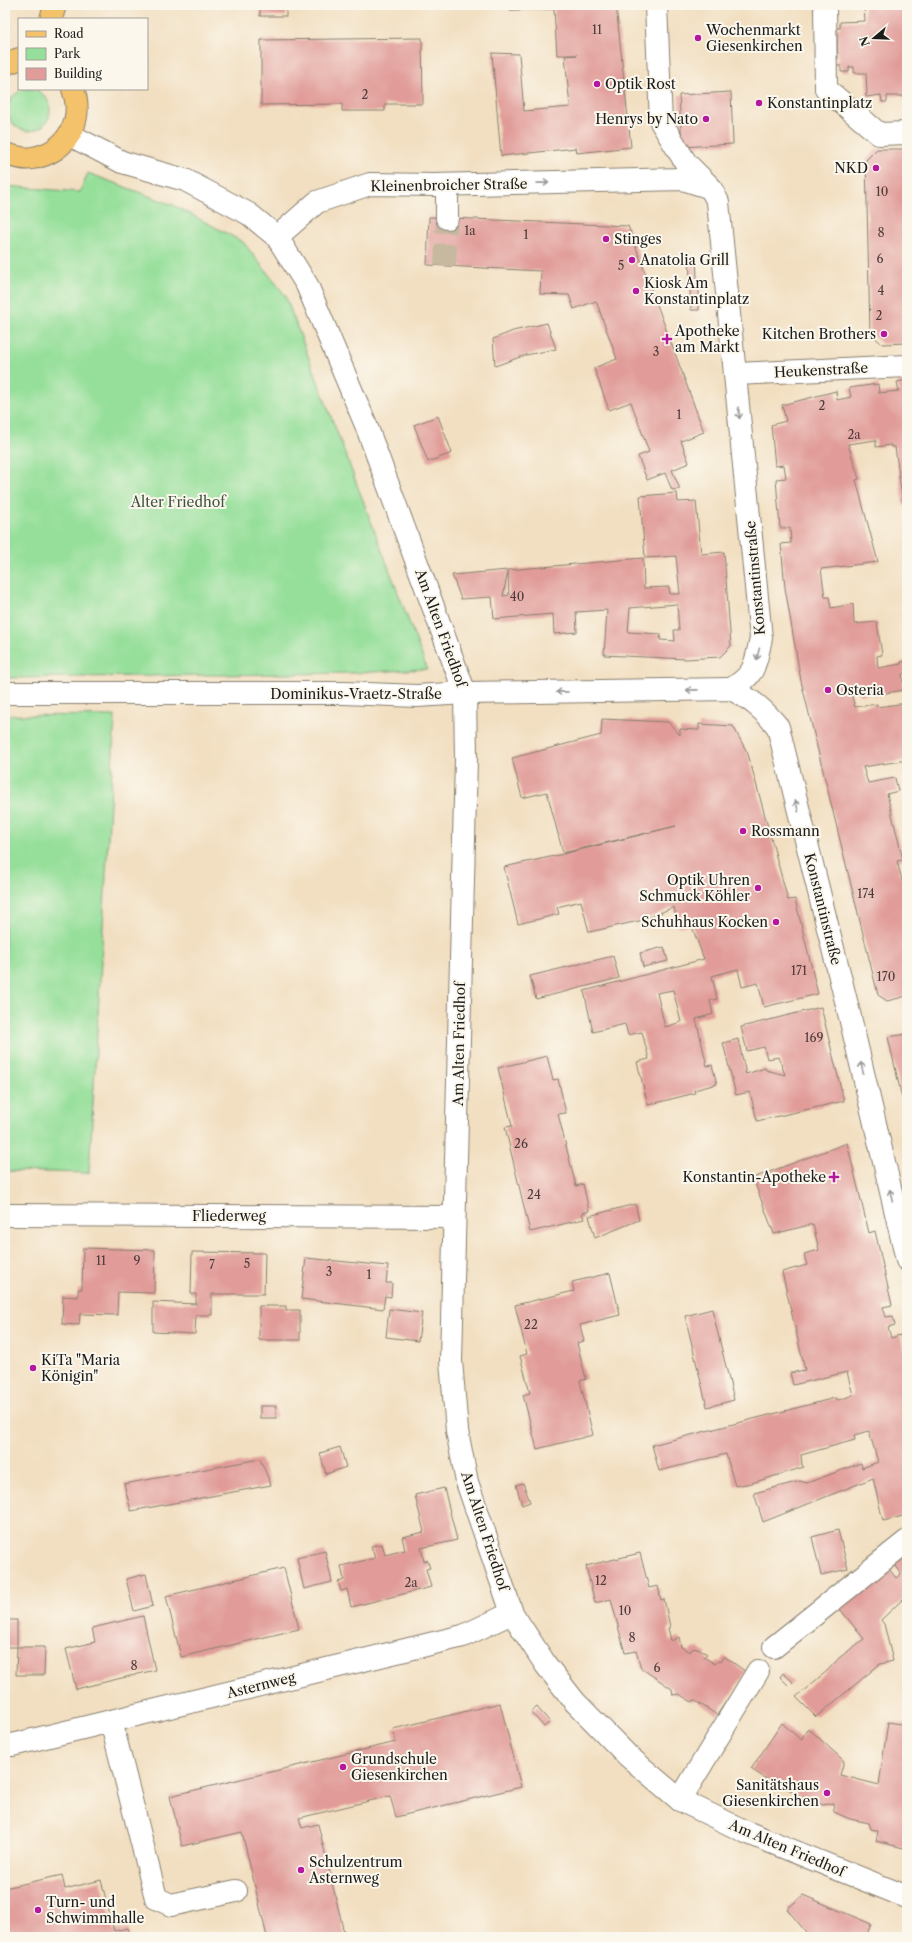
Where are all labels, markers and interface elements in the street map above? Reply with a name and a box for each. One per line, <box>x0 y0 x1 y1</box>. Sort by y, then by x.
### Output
legend <box>18 18 148 90</box>
north arrow <box>854 18 894 58</box>
place label: Wochenmarkt Giesenkirchen <box>705 21 803 55</box>
house number: 11 <box>592 22 602 37</box>
text: Road <box>54 26 84 41</box>
marker: Wochenmarkt Giesenkirchen <box>693 33 703 43</box>
text: N <box>856 34 873 48</box>
text: Park <box>54 46 81 61</box>
text: Building <box>54 66 102 81</box>
place label: Optik Rost <box>605 75 676 93</box>
marker: Optik Rost <box>592 79 602 89</box>
house number: 2 <box>362 87 369 102</box>
place label: Konstantinplatz <box>767 94 872 112</box>
marker: Konstantinplatz <box>754 98 764 108</box>
place label: Henrys by Nato <box>595 110 698 128</box>
marker: Henrys by Nato <box>701 114 711 124</box>
place label: NKD <box>834 159 868 177</box>
marker: NKD <box>871 163 881 173</box>
street label: Kleinenbroicher Straße <box>370 175 528 195</box>
one-way arrow <box>536 179 549 187</box>
house number: 10 <box>876 184 888 199</box>
house number: 1a <box>464 223 476 238</box>
house number: 8 <box>877 225 885 240</box>
house number: 1 <box>523 227 529 242</box>
place label: Stinges <box>614 230 662 248</box>
marker: Stinges <box>601 234 611 244</box>
place label: Anatolia Grill <box>639 251 729 269</box>
house number: 6 <box>876 251 884 266</box>
marker: Anatolia Grill <box>627 255 637 265</box>
house number: 5 <box>618 258 624 273</box>
place label: Kiosk Am Konstantinplatz <box>644 274 749 308</box>
house number: 4 <box>878 283 885 298</box>
marker: Kiosk Am Konstantinplatz <box>631 286 641 296</box>
house number: 2 <box>876 308 883 323</box>
place label: Apotheke am Markt <box>674 322 740 356</box>
place label: Kitchen Brothers <box>762 325 876 343</box>
marker: Kitchen Brothers <box>879 329 889 339</box>
marker: Apotheke am Markt <box>662 334 672 344</box>
house number: 3 <box>653 344 659 359</box>
street label: Heukenstraße <box>774 359 869 381</box>
house number: 2 <box>819 398 826 413</box>
one-way arrow <box>735 406 743 419</box>
house number: 1 <box>676 407 682 422</box>
house number: 2a <box>847 427 861 442</box>
park label: Alter Friedhof <box>130 493 227 511</box>
street label: Konstantinstraße <box>741 520 769 636</box>
street label: Am Alten Friedhof <box>411 566 471 691</box>
house number: 40 <box>510 589 524 604</box>
one-way arrow <box>753 647 761 660</box>
place label: Osteria <box>836 681 885 699</box>
street label: Dominikus-Vraetz-Straße <box>270 685 442 703</box>
marker: Osteria <box>823 685 833 695</box>
one-way arrow <box>686 686 699 694</box>
one-way arrow <box>556 688 569 696</box>
one-way arrow <box>793 800 801 813</box>
place label: Rossmann <box>751 822 820 840</box>
marker: Rossmann <box>738 826 748 836</box>
street label: Konstantinstraße <box>800 851 846 967</box>
place label: Optik Uhren Schmuck Köhler <box>639 871 750 905</box>
marker: Optik Uhren Schmuck Köhler <box>753 883 763 893</box>
house number: 174 <box>857 886 875 901</box>
place label: Schuhhaus Kocken <box>641 913 768 931</box>
marker: Schuhhaus Kocken <box>771 917 781 927</box>
house number: 171 <box>791 963 807 978</box>
house number: 170 <box>877 969 895 984</box>
street label: Am Alten Friedhof <box>449 980 469 1107</box>
house number: 169 <box>804 1030 824 1045</box>
one-way arrow <box>858 1062 865 1075</box>
house number: 26 <box>514 1136 528 1151</box>
place label: Konstantin-Apotheke <box>683 1168 826 1186</box>
marker: Konstantin-Apotheke <box>829 1172 839 1182</box>
house number: 24 <box>527 1187 541 1202</box>
one-way arrow <box>887 1188 895 1201</box>
street label: Fliederweg <box>192 1207 267 1225</box>
house number: 11 <box>96 1253 106 1268</box>
house number: 9 <box>133 1253 141 1268</box>
house number: 5 <box>244 1256 250 1271</box>
house number: 7 <box>209 1257 215 1272</box>
house number: 3 <box>326 1264 332 1279</box>
house number: 1 <box>366 1267 372 1282</box>
house number: 22 <box>524 1317 538 1332</box>
place label: KiTa "Maria Königin" <box>41 1351 121 1385</box>
marker: KiTa "Maria Königin" <box>28 1363 38 1373</box>
street label: Am Alten Friedhof <box>457 1468 513 1595</box>
house number: 12 <box>595 1573 607 1588</box>
house number: 2a <box>404 1575 418 1590</box>
house number: 10 <box>619 1603 631 1618</box>
house number: 8 <box>628 1630 636 1645</box>
house number: 8 <box>130 1658 138 1673</box>
house number: 6 <box>653 1660 661 1675</box>
street label: Asternweg <box>224 1668 298 1702</box>
place label: Grundschule Giesenkirchen <box>351 1750 448 1784</box>
marker: Grundschule Giesenkirchen <box>338 1762 348 1772</box>
place label: Sanitätshaus Giesenkirchen <box>722 1776 819 1810</box>
marker: Sanitätshaus Giesenkirchen <box>822 1788 832 1798</box>
street label: Am Alten Friedhof <box>725 1815 850 1881</box>
place label: Schulzentrum Asternweg <box>308 1853 403 1887</box>
marker: Schulzentrum Asternweg <box>296 1865 306 1875</box>
place label: Turn- und Schwimmhalle <box>46 1893 145 1927</box>
marker: Turn- und Schwimmhalle <box>33 1905 43 1915</box>

